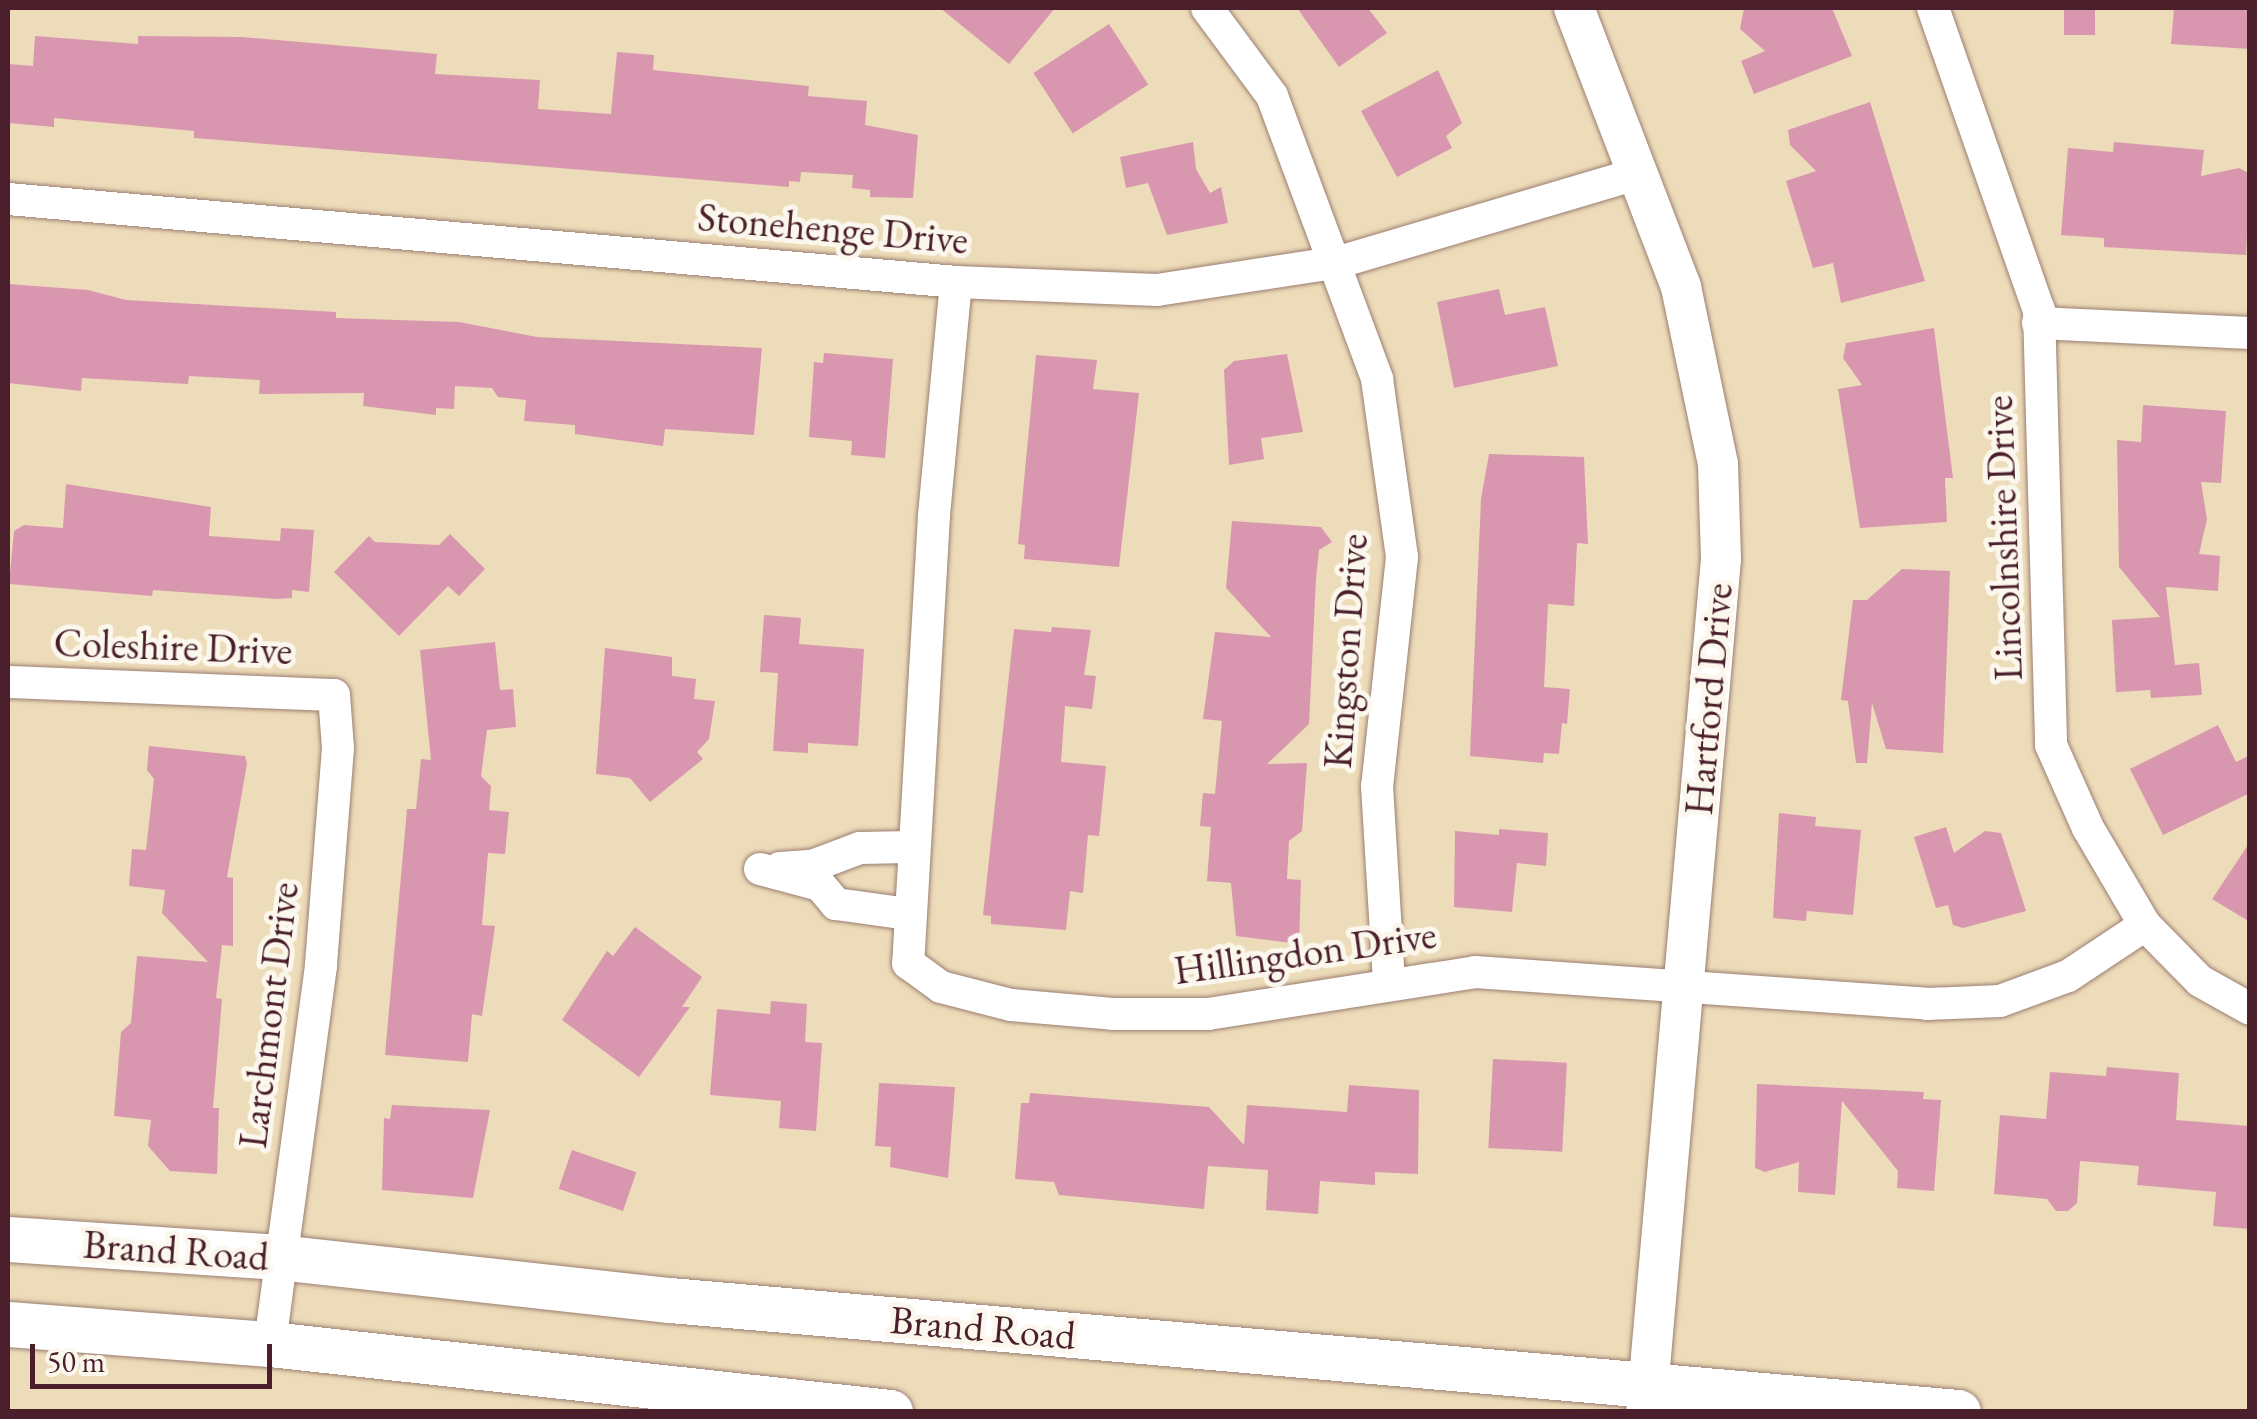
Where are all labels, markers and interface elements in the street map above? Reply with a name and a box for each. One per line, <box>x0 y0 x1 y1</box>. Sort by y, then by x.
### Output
street label: Stonehenge Drive <box>696 192 970 264</box>
street label: Lincolnshire Drive <box>1974 395 2032 681</box>
street label: Kingston Drive <box>1313 532 1377 770</box>
street label: Hartford Drive <box>1674 581 1742 817</box>
street label: Coleshire Drive <box>53 618 293 674</box>
street label: Larchmont Drive <box>228 879 308 1151</box>
street label: Hillingdon Drive <box>1171 910 1439 994</box>
street label: Brand Road <box>82 1220 270 1280</box>
street label: Brand Road <box>888 1295 1078 1359</box>
scale bar <box>35 1324 278 1386</box>
text: 50 m <box>47 1342 105 1381</box>

